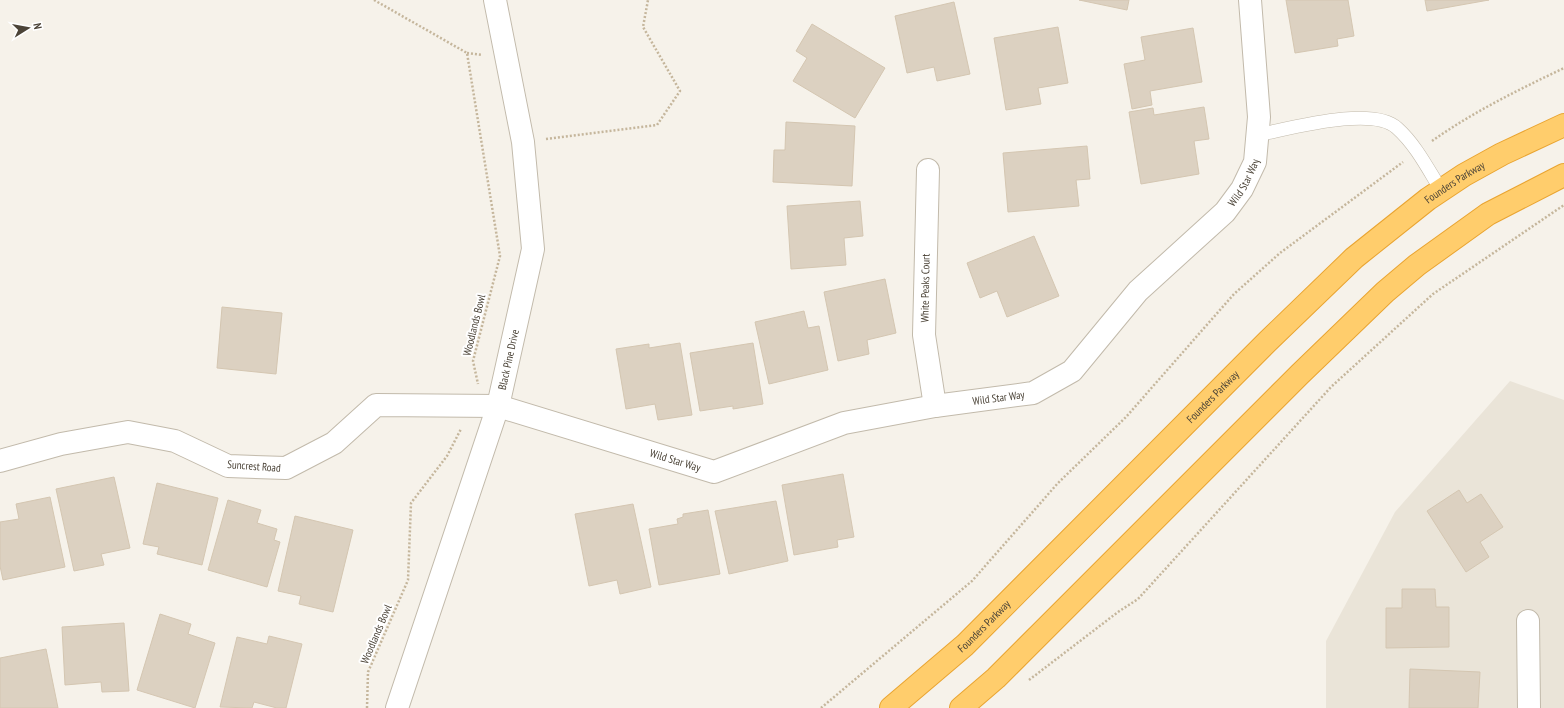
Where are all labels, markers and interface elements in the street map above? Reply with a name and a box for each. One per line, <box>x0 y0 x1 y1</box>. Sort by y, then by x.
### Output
north arrow <box>8 8 48 48</box>
text: N <box>30 22 45 30</box>
street label: Wild Star Way <box>1225 158 1262 209</box>
street label: Founders Parkway <box>1421 158 1488 206</box>
street label: White Peaks Court <box>917 253 933 323</box>
street label: Woodlands Bowl <box>460 292 488 357</box>
street label: Black Pine Drive <box>495 328 522 391</box>
street label: Founders Parkway <box>1183 367 1242 426</box>
street label: Wild Star Way <box>972 387 1026 408</box>
street label: Wild Star Way <box>648 446 703 475</box>
street label: Suncrest Road <box>227 457 281 475</box>
street label: Founders Parkway <box>955 596 1014 655</box>
street label: Woodlands Bowl <box>357 602 395 666</box>

